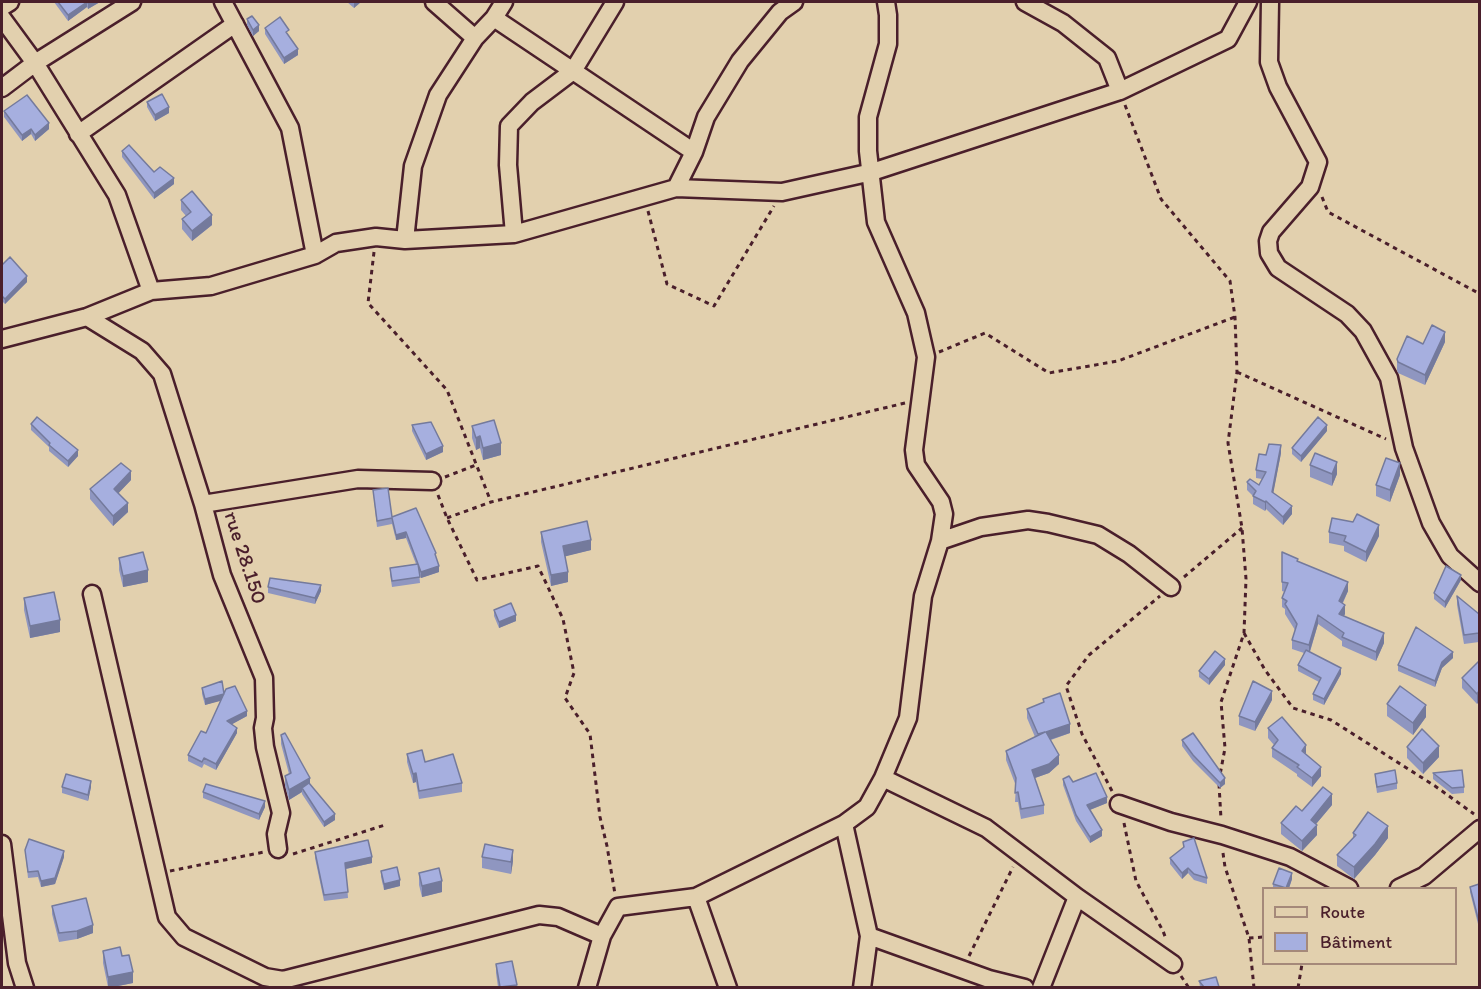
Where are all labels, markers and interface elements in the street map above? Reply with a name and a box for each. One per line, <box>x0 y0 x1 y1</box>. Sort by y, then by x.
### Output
street label: rue 28.150 <box>217 508 271 608</box>
legend <box>1262 887 1457 965</box>
text: Route <box>1320 901 1365 923</box>
text: Bâtiment <box>1320 931 1392 953</box>

